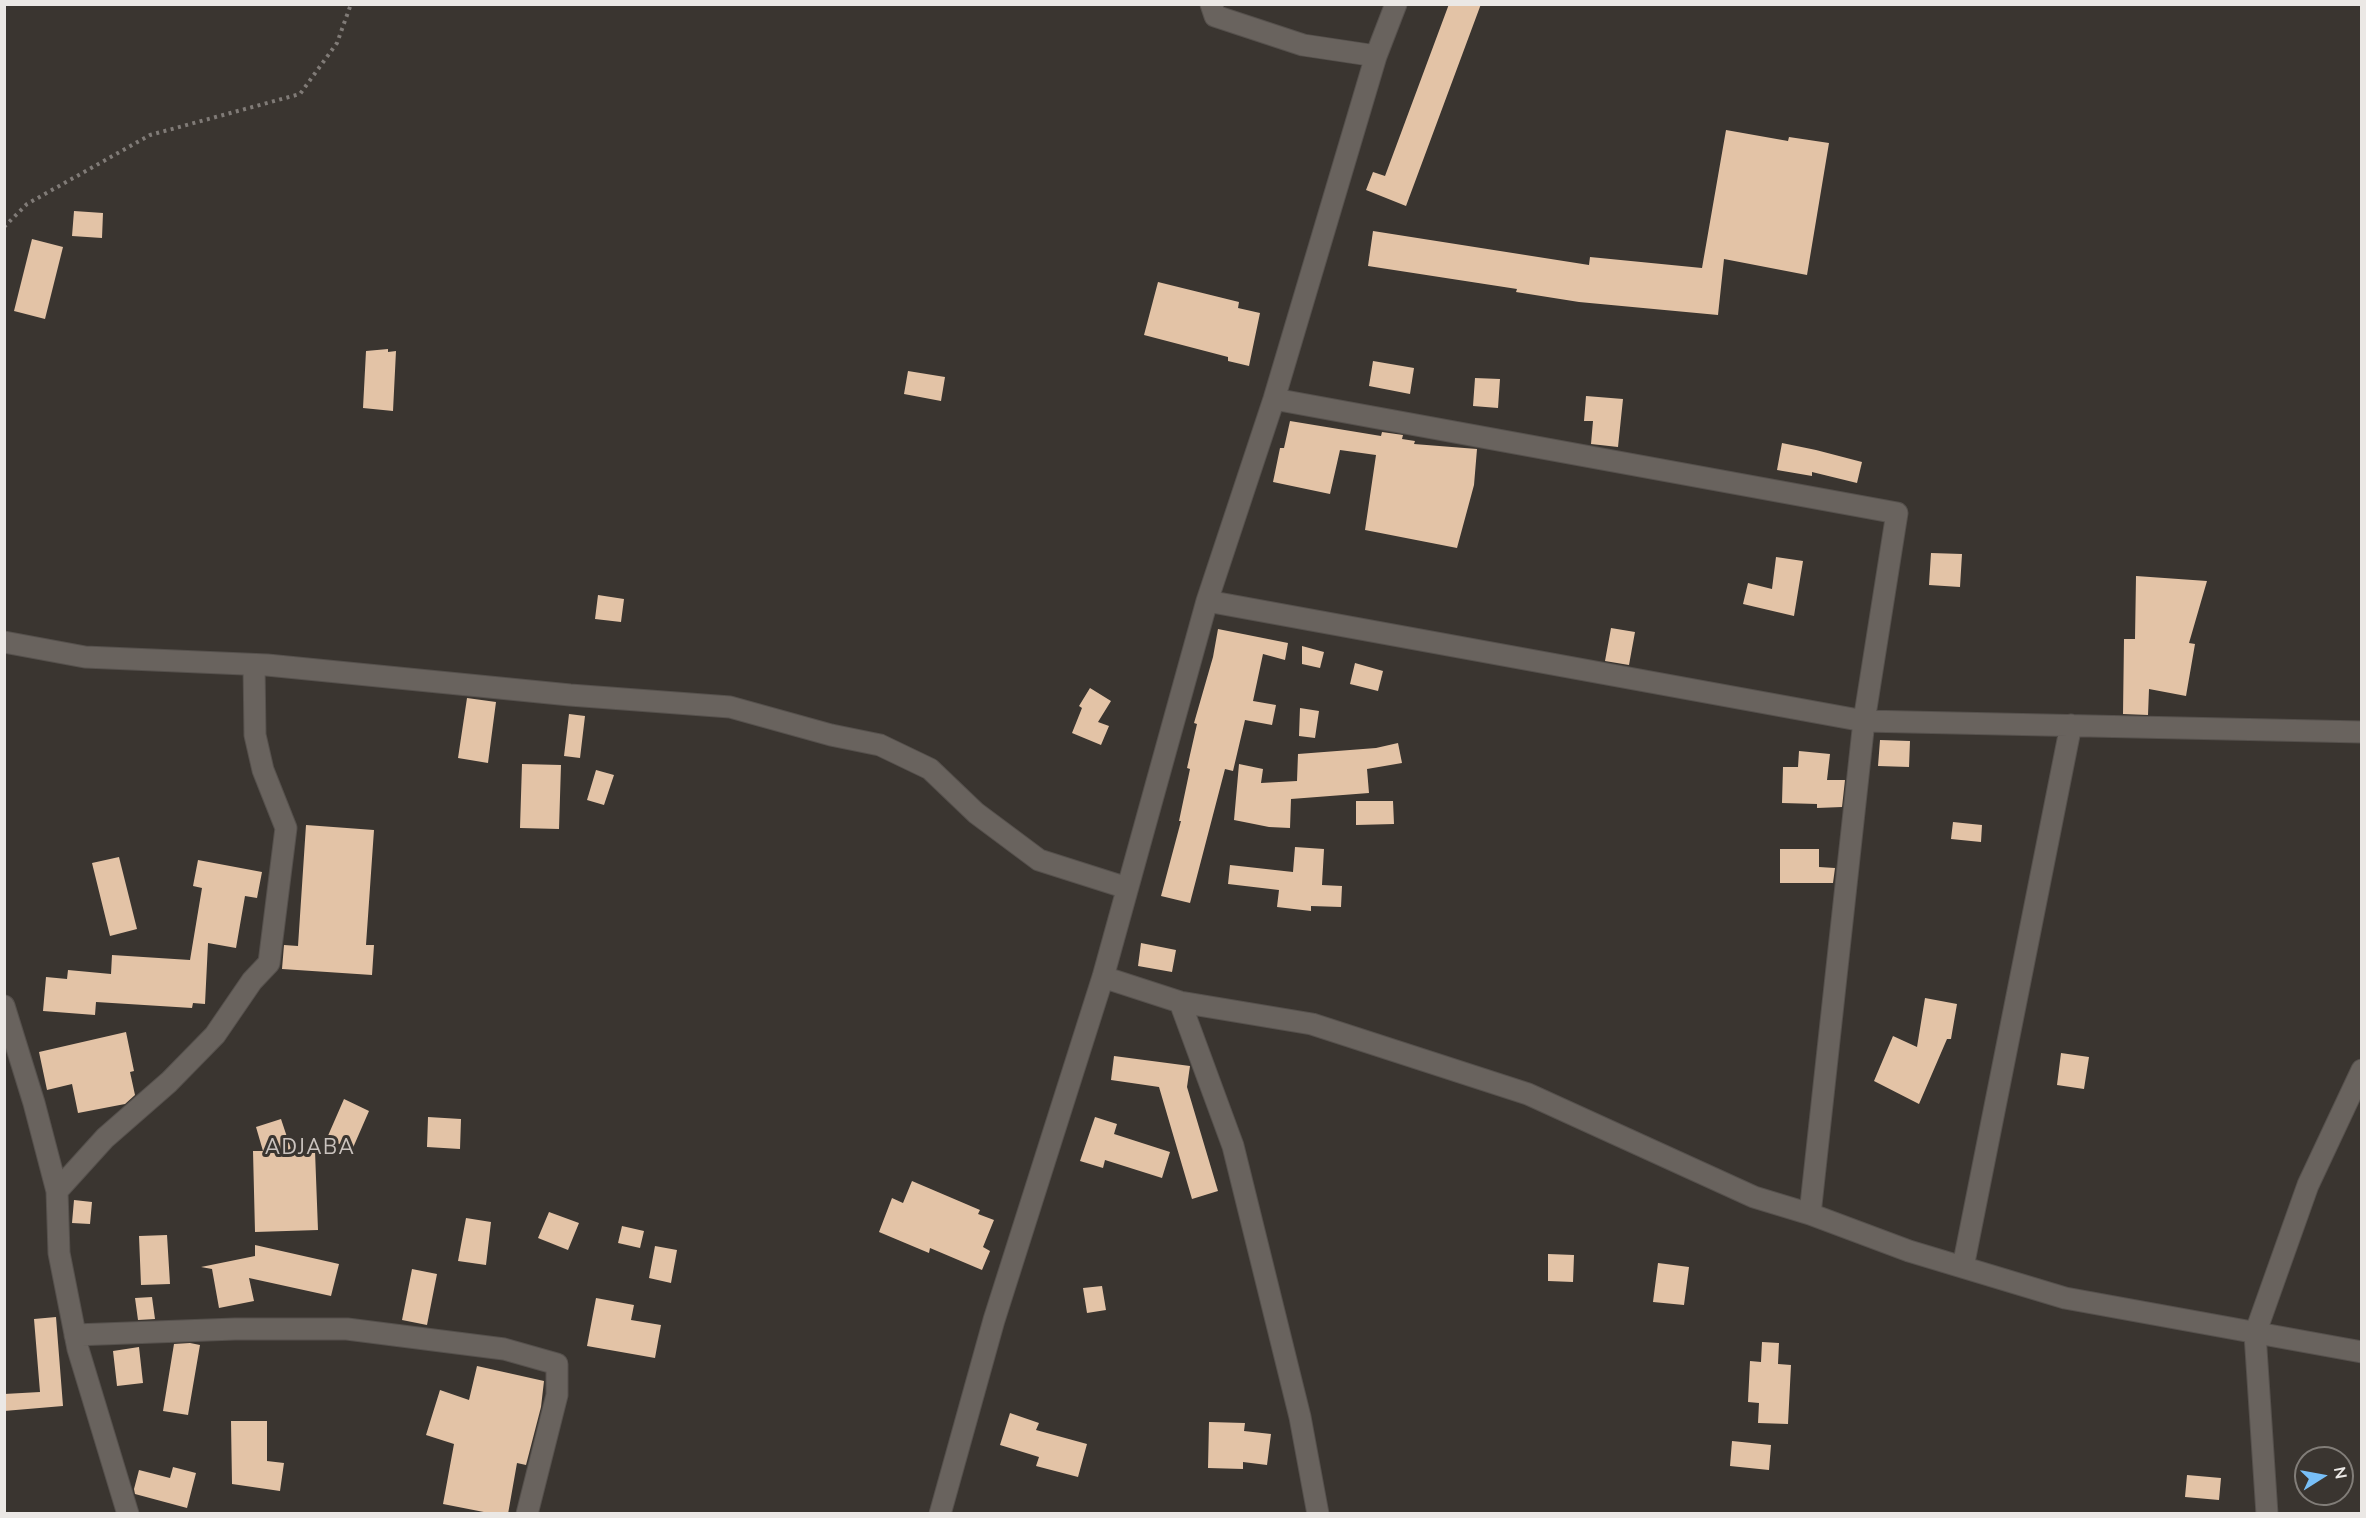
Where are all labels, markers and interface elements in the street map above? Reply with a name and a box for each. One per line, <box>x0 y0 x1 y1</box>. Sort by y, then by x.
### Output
district label: ADJABA <box>265 1136 355 1162</box>
north arrow <box>2294 1446 2354 1506</box>
text: N <box>2328 1465 2352 1481</box>

